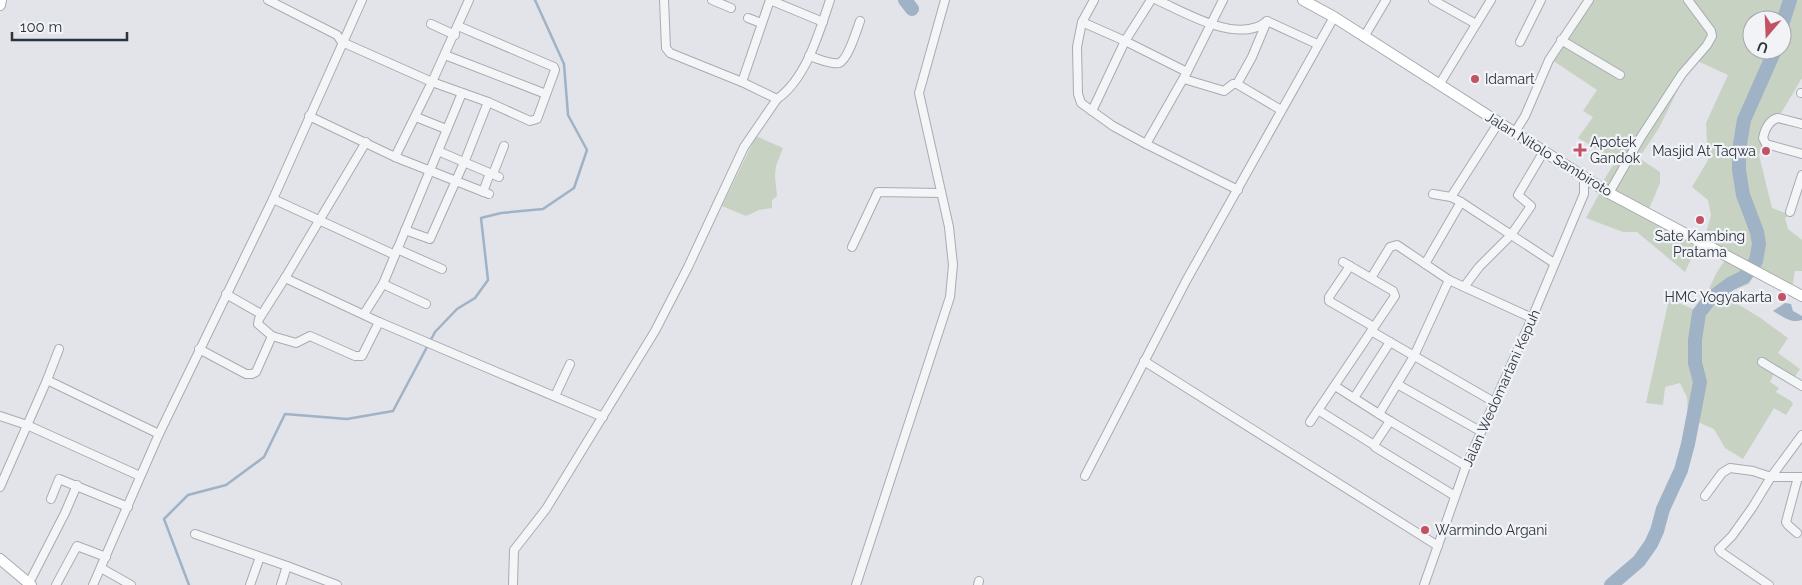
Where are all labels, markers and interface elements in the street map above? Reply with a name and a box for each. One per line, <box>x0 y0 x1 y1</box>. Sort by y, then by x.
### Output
scale bar <box>12 10 128 42</box>
north arrow <box>1742 10 1792 60</box>
text: 100 m <box>20 18 62 36</box>
text: U <box>1755 38 1770 57</box>
place label: Idamart <box>1485 71 1535 87</box>
marker: Idamart <box>1469 73 1481 85</box>
street label: Jalan Nitolo Sambiroto <box>1483 108 1615 200</box>
place label: Apotek Gandok <box>1590 134 1641 166</box>
place label: Masjid At Taqwa <box>1652 143 1756 159</box>
marker: Apotek Gandok <box>1574 144 1586 156</box>
marker: Masjid At Taqwa <box>1760 145 1772 157</box>
marker: Sate Kambing Pratama <box>1694 214 1706 226</box>
place label: Sate Kambing Pratama <box>1655 228 1745 260</box>
place label: HMC Yogyakarta <box>1665 289 1772 305</box>
marker: HMC Yogyakarta <box>1776 291 1788 303</box>
street label: Jalan Wedomartani Kepuh <box>1459 307 1543 469</box>
place label: Warmindo Argani <box>1435 522 1547 538</box>
marker: Warmindo Argani <box>1419 524 1431 536</box>

